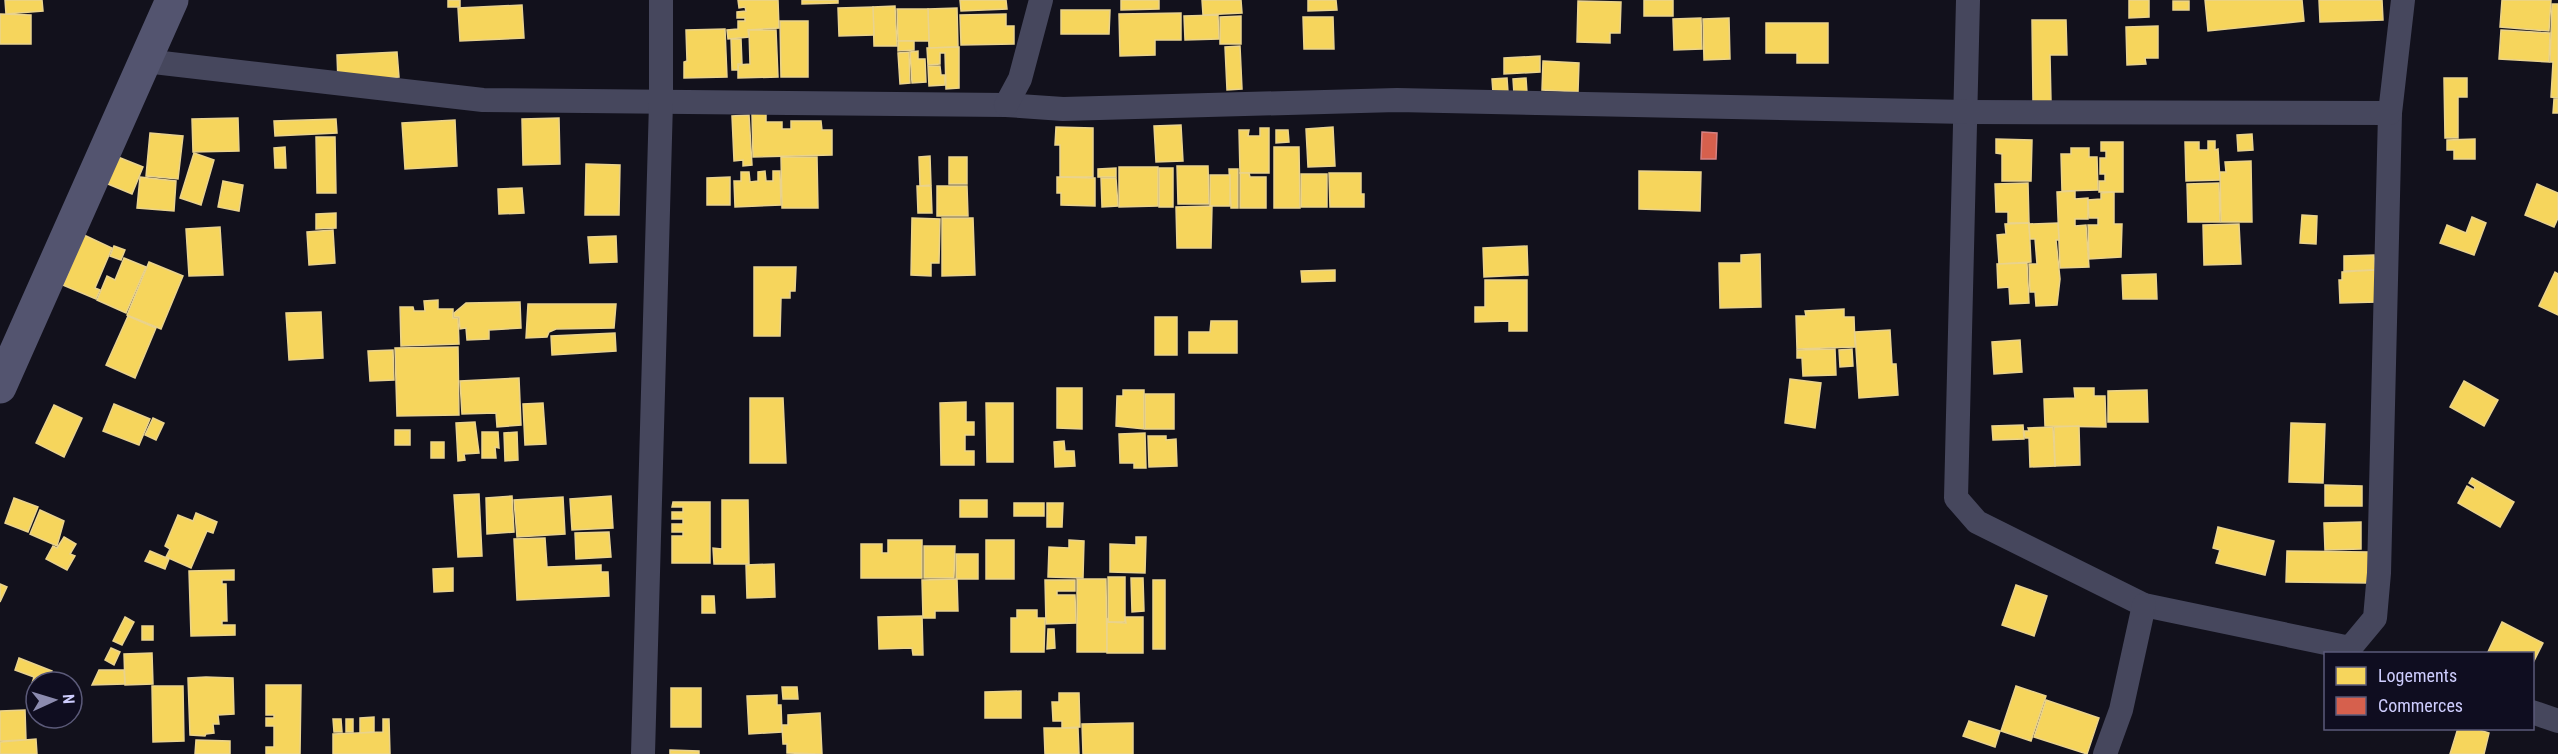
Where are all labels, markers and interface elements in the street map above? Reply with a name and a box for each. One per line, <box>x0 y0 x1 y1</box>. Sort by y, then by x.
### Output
legend <box>2324 652 2534 730</box>
text: Logements <box>2378 665 2457 686</box>
north arrow <box>24 670 84 730</box>
text: N <box>59 693 78 705</box>
text: Commerces <box>2378 695 2463 716</box>

